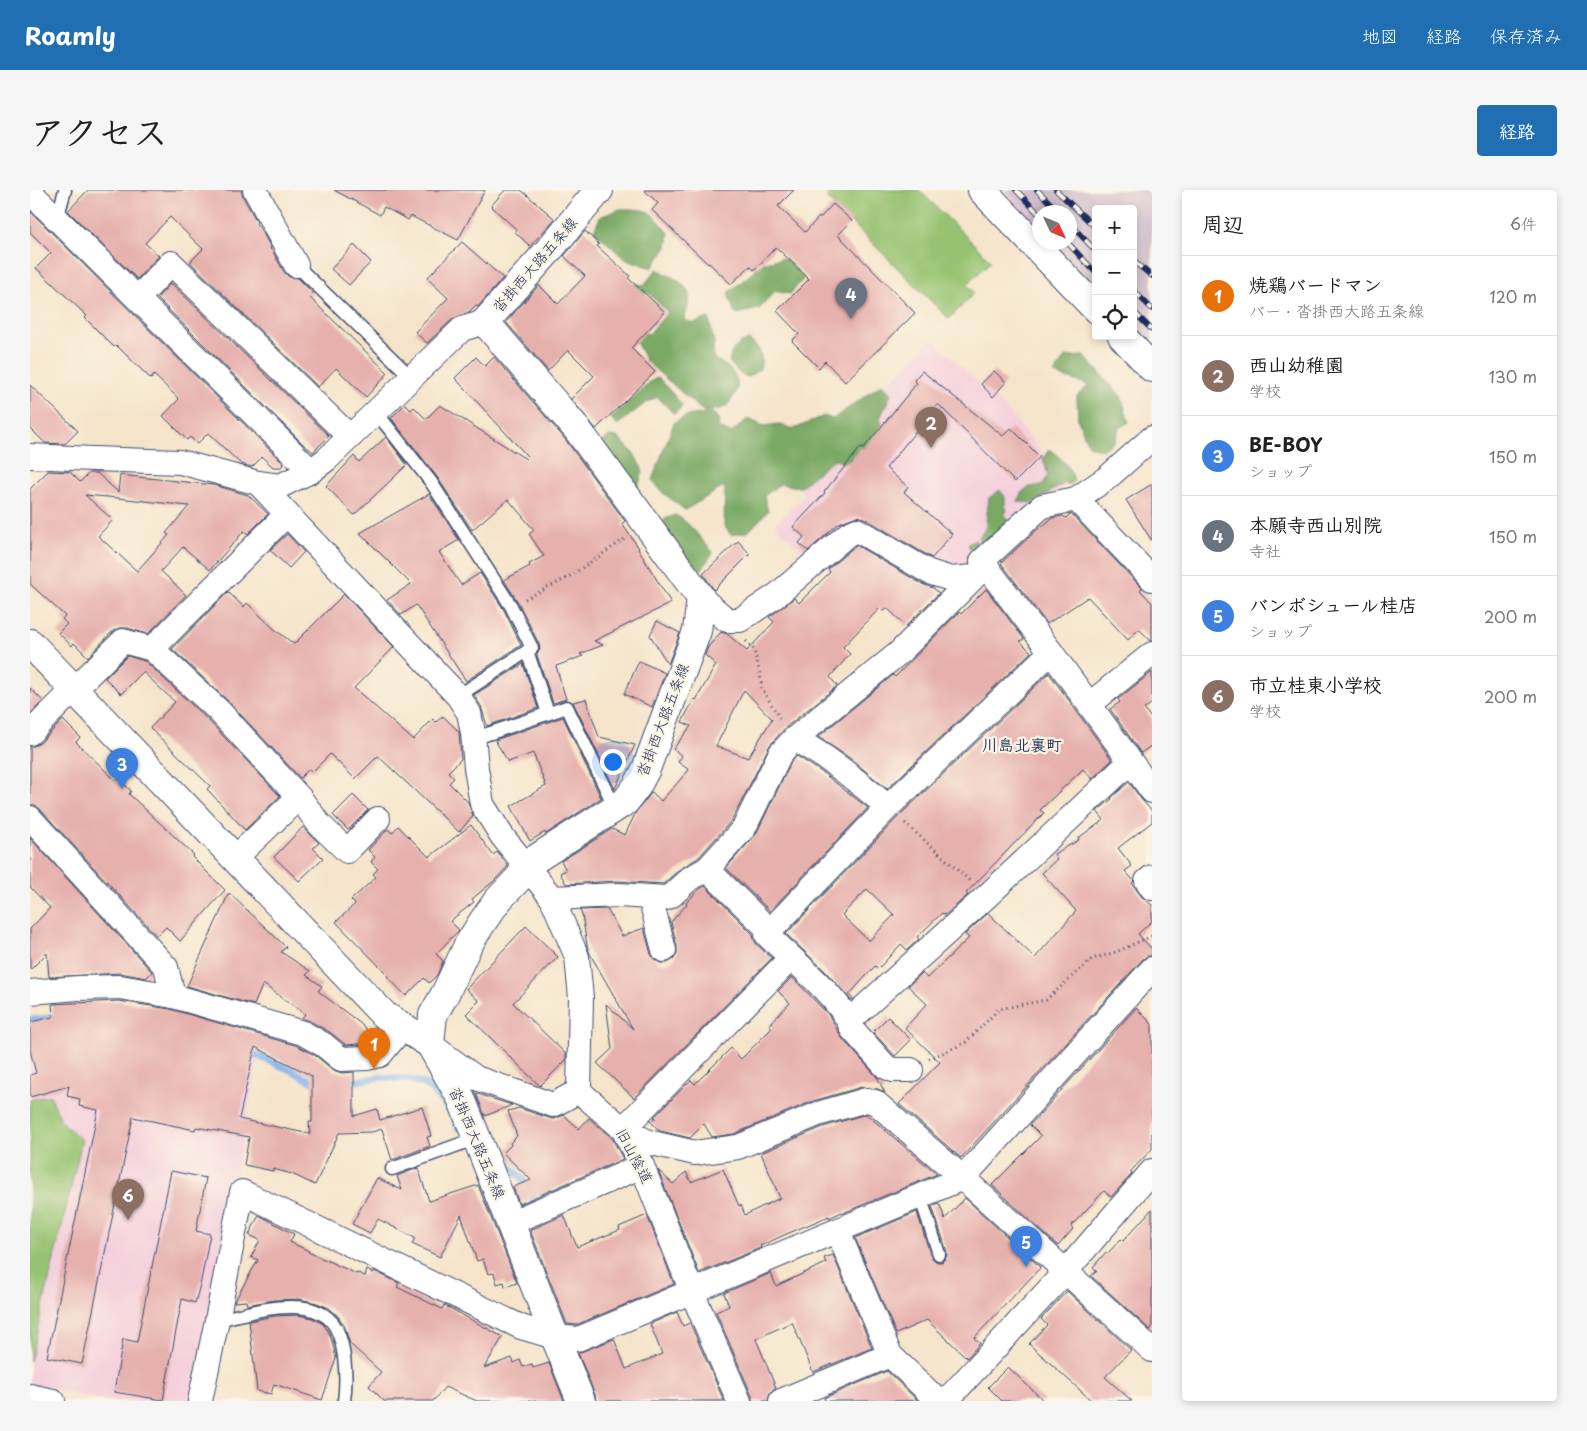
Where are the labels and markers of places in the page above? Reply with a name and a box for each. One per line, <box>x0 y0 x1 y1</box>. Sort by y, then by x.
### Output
pin: 4 <box>835 278 867 319</box>
pin: 2 <box>915 407 947 448</box>
pin: 3 <box>106 748 138 789</box>
pin: 1 <box>358 1028 390 1069</box>
pin: 6 <box>112 1179 144 1220</box>
pin: 5 <box>1010 1226 1042 1267</box>

